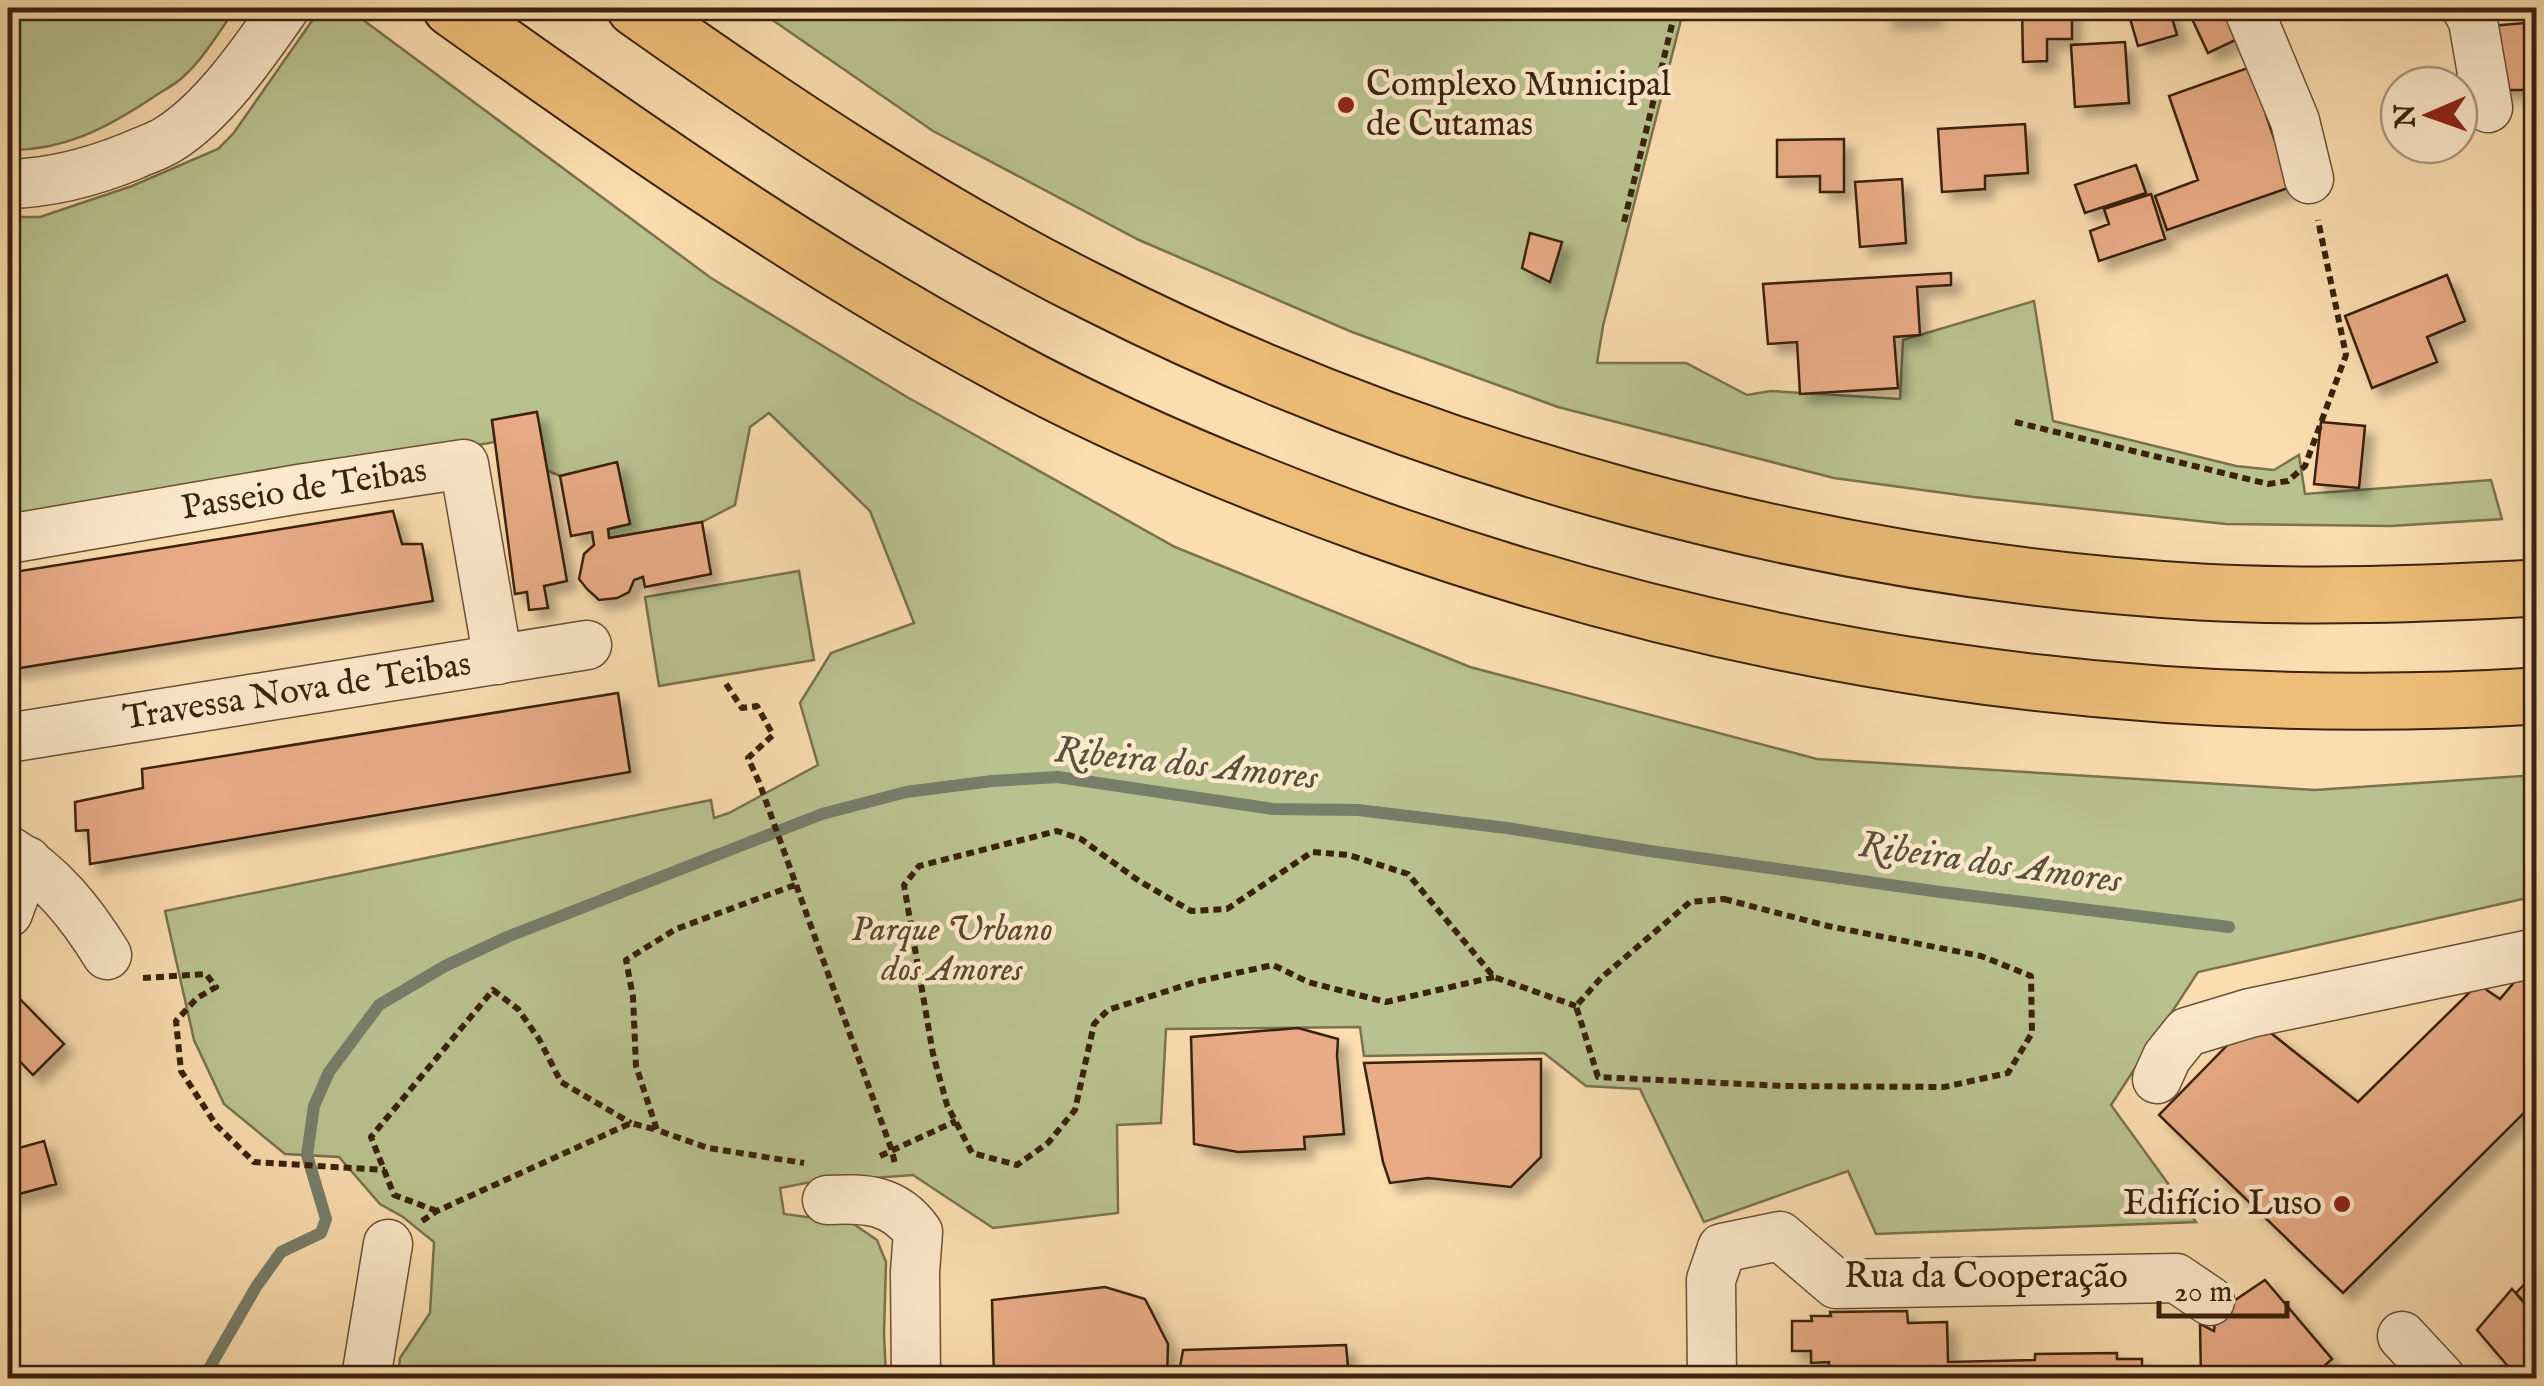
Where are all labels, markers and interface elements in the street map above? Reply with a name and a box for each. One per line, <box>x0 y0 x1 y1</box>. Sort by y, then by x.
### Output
place label: Complexo Municipal de Cutamas <box>1366 63 1671 148</box>
north arrow <box>2379 65 2479 165</box>
marker: Complexo Municipal de Cutamas <box>1335 94 1357 116</box>
text: N <box>2389 103 2424 130</box>
street label: Passeio de Teibas <box>178 448 430 532</box>
street label: Travessa Nova de Teibas <box>120 642 474 742</box>
water label: Ribeira dos Amores <box>1052 727 1321 803</box>
water label: Ribeira dos Amores <box>1856 822 2126 906</box>
park label: Parque Urbano dos Amores <box>851 908 1053 993</box>
place label: Edifício Luso <box>2123 1182 2322 1227</box>
marker: Edifício Luso <box>2331 1193 2353 1215</box>
street label: Rua da Cooperação <box>1844 1255 2128 1300</box>
scale bar <box>2159 1256 2286 1318</box>
text: 20 m <box>2174 1274 2233 1312</box>

